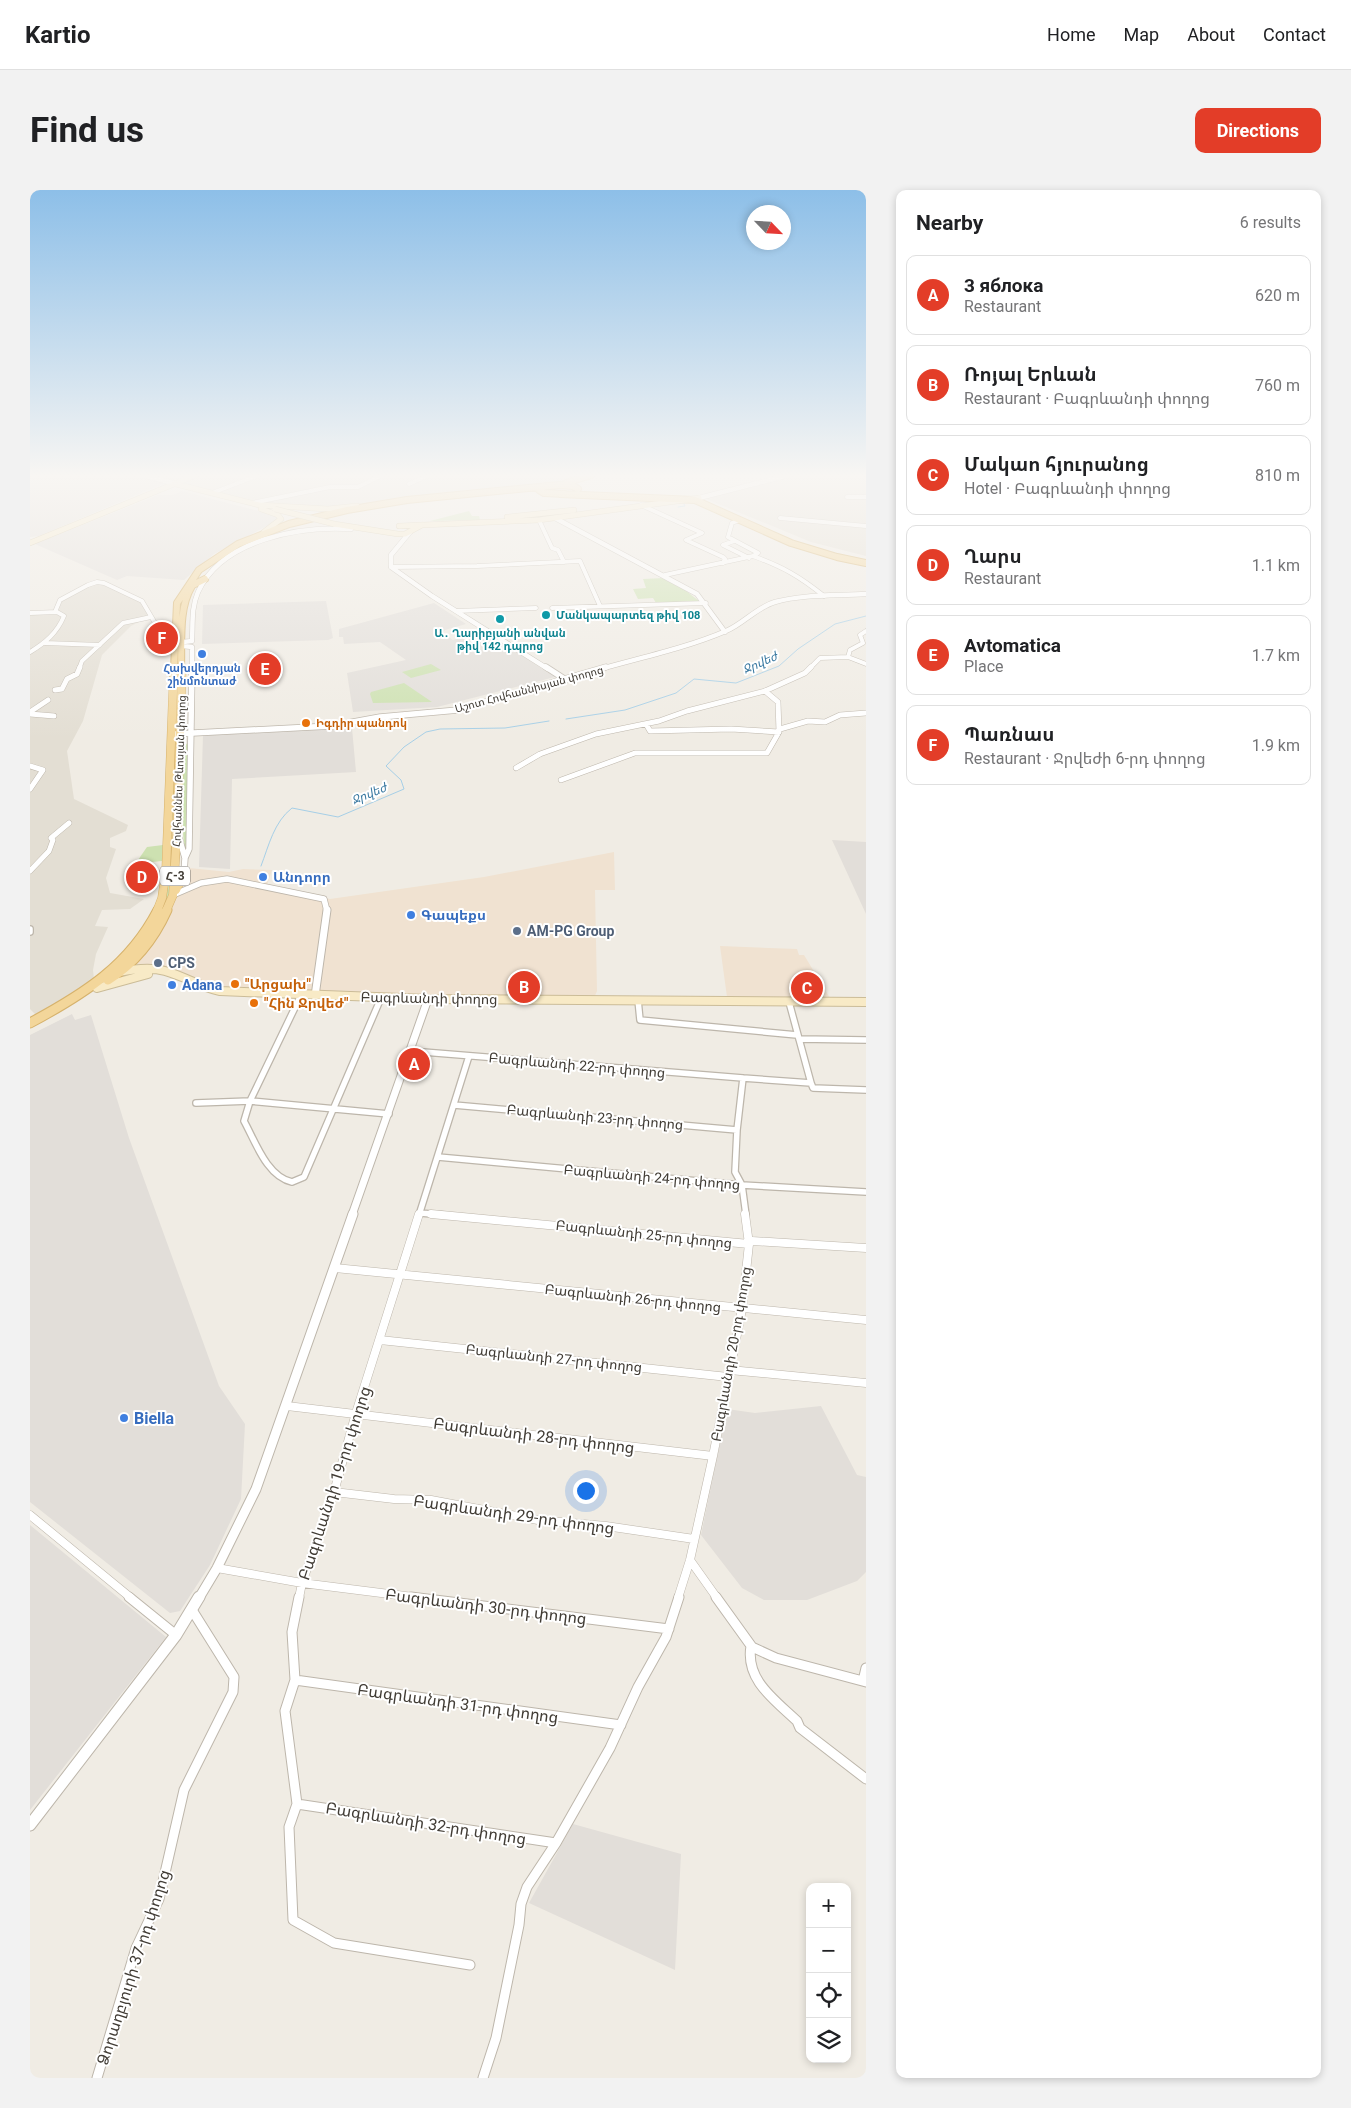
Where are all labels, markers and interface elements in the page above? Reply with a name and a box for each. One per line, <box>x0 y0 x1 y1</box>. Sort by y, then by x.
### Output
text: Kartio <box>25 21 91 49</box>
text: Home <box>1047 24 1096 45</box>
text: Map <box>1124 24 1159 45</box>
text: About <box>1187 24 1235 45</box>
text: Contact <box>1263 24 1326 45</box>
button: Directions <box>1195 108 1321 153</box>
text: Find us <box>30 110 144 151</box>
north arrow <box>746 205 791 250</box>
text: Nearby <box>916 211 983 235</box>
text: 6 results <box>1240 213 1301 232</box>
text: 3 яблока <box>964 274 1043 297</box>
text: A <box>928 286 938 305</box>
text: 620 m <box>1255 286 1300 305</box>
text: Restaurant <box>964 297 1041 316</box>
text: Ռոյալ Երևան <box>964 363 1097 386</box>
text: B <box>928 376 938 395</box>
text: 760 m <box>1255 376 1300 395</box>
text: Restaurant · Բագրևանդի փողոց <box>964 389 1210 408</box>
text: Մակաո հյուրանոց <box>964 453 1149 476</box>
text: C <box>928 466 938 485</box>
text: 810 m <box>1255 466 1300 485</box>
text: Hotel · Բագրևանդի փողոց <box>964 479 1171 498</box>
text: Ղարս <box>964 545 1022 568</box>
text: D <box>928 556 938 575</box>
text: 1.1 km <box>1252 556 1300 575</box>
text: Restaurant <box>964 569 1041 588</box>
marker: Մանկապարտեզ թիվ 108 <box>540 609 552 621</box>
place label: Մանկապարտեզ թիվ 108 <box>556 609 700 622</box>
marker: Ա․ Ղարիբյանի անվան թիվ 142 դպրոց <box>494 613 506 625</box>
pin: F <box>146 619 178 657</box>
place label: Ա․ Ղարիբյանի անվան թիվ 142 դպրոց <box>434 627 566 653</box>
text: Avtomatica <box>964 634 1061 657</box>
text: E <box>929 646 938 665</box>
text: 1.7 km <box>1252 646 1300 665</box>
marker: Հախվերդյան շինմոնտաժ <box>196 648 208 660</box>
water label: Ջրվեժ <box>740 648 781 677</box>
pin: E <box>249 650 281 688</box>
text: Place <box>964 657 1004 676</box>
place label: Հախվերդյան շինմոնտաժ <box>163 662 241 688</box>
street label: Աշոտ Հովհաննիսյան փողոց <box>453 663 605 716</box>
street label: Հովհաննես Թևոսյան փողոց <box>170 695 189 847</box>
marker: Իգդիր պանդոկ <box>300 717 312 729</box>
place label: Իգդիր պանդոկ <box>316 717 407 730</box>
text: Պառնաս <box>964 723 1054 746</box>
text: F <box>929 736 937 755</box>
text: 1.9 km <box>1252 736 1300 755</box>
text: Restaurant · Ջրվեժի 6-րդ փողոց <box>964 749 1206 768</box>
water label: Ջրվեժ <box>349 780 390 808</box>
pin: D <box>126 858 158 896</box>
road number: Հ-3 <box>160 866 190 886</box>
place label: Անդորր <box>273 869 331 885</box>
marker: Անդորր <box>257 871 269 883</box>
place label: Գապեքս <box>421 907 486 923</box>
marker: Գապեքս <box>405 909 417 921</box>
place label: AM-PG Group <box>527 923 614 939</box>
marker: AM-PG Group <box>511 925 523 937</box>
place label: CPS <box>168 955 195 971</box>
marker: CPS <box>152 957 164 969</box>
pin: B <box>508 968 540 1006</box>
pin: C <box>791 969 823 1007</box>
place label: "Արցախ" <box>245 976 312 992</box>
place label: Adana <box>182 977 223 993</box>
marker: "Արցախ" <box>229 978 241 990</box>
marker: Adana <box>166 979 178 991</box>
street label: Բագրևանդի փողոց <box>360 989 498 1007</box>
place label: "Հին Ջրվեժ" <box>264 995 349 1011</box>
marker: "Հին Ջրվեժ" <box>248 997 260 1009</box>
pin: A <box>398 1045 430 1083</box>
street label: Բագրևանդի 22-րդ փողոց <box>488 1049 666 1081</box>
street label: Բագրևանդի 23-րդ փողոց <box>506 1101 684 1133</box>
street label: Բագրևանդի 24-րդ փողոց <box>563 1161 741 1193</box>
street label: Բագրևանդի 25-րդ փողոց <box>555 1217 733 1251</box>
street label: Բագրևանդի 20-րդ փողոց <box>708 1265 754 1443</box>
street label: Բագրևանդի 26-րդ փողոց <box>544 1281 722 1315</box>
street label: Բագրևանդի 27-րդ փողոց <box>465 1341 643 1375</box>
street label: Բագրևանդի 19-րդ փողոց <box>294 1384 375 1583</box>
place label: Biella <box>134 1409 175 1428</box>
marker: Biella <box>118 1412 130 1424</box>
street label: Բագրևանդի 28-րդ փողոց <box>432 1414 636 1457</box>
your location <box>573 1478 599 1504</box>
street label: Բագրևանդի 29-րդ փողոց <box>412 1491 616 1538</box>
street label: Բագրևանդի 30-րդ փողոց <box>384 1585 588 1628</box>
street label: Բագրևանդի 31-րդ փողոց <box>356 1680 560 1727</box>
street label: Բագրևանդի 32-րդ փողոց <box>324 1798 528 1849</box>
street label: Ձորաղբյուրի 37-րդ փողոց <box>93 1867 174 2067</box>
map controls <box>806 1883 851 2063</box>
button: + <box>806 1883 851 1928</box>
button: − <box>806 1928 851 1973</box>
button: locate <box>806 1973 851 2018</box>
button: layers <box>806 2018 851 2063</box>

